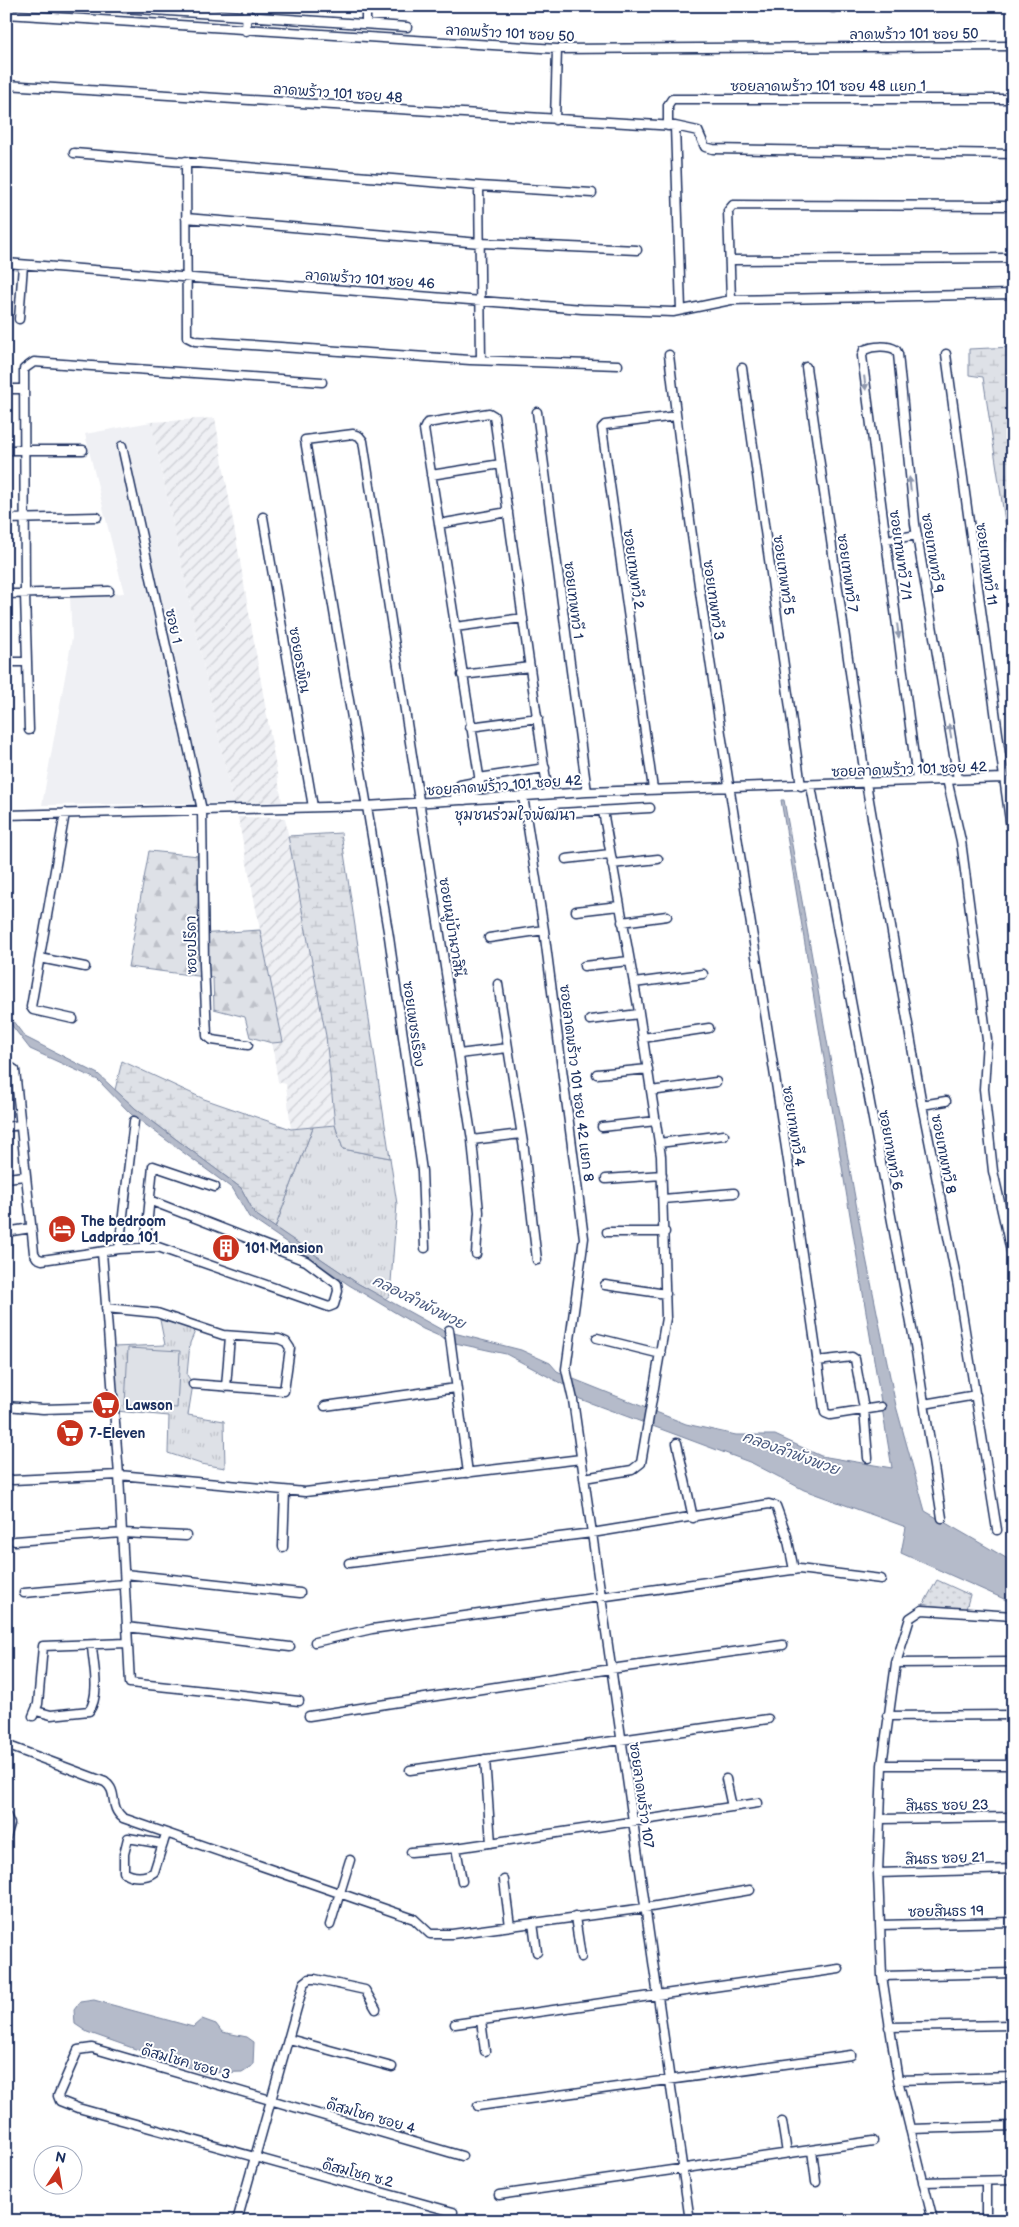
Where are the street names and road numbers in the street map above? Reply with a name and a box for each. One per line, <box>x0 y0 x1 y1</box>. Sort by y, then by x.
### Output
street label: ลาดพร้าว 101 ซอย 50 <box>445 22 575 45</box>
street label: ลาดพร้าว 101 ซอย 50 <box>849 26 979 43</box>
street label: ซอยลาดพร้าว 101 ซอย 48 แยก 1 <box>730 78 926 95</box>
street label: ลาดพร้าว 101 ซอย 48 <box>273 81 403 106</box>
street label: ลาดพร้าว 101 ซอย 46 <box>305 266 436 293</box>
street label: ซอยเทพทวี 7/1 <box>886 509 915 601</box>
street label: ซอยเทพทวี 9 <box>918 512 947 594</box>
street label: ซอยเทพทวี 11 <box>972 522 1001 607</box>
street label: ซอยเทพทวี 2 <box>619 528 648 611</box>
street label: ซอยเทพทวี 7 <box>834 533 861 614</box>
street label: ซอยเทพทวี 5 <box>769 534 798 616</box>
street label: ซอยเทพทวี 3 <box>699 559 728 641</box>
street label: ซอยเทพทวี 1 <box>560 560 587 640</box>
street label: ซอย 1 <box>162 607 185 645</box>
street label: ซอยอรพิณ <box>285 626 314 695</box>
street label: ซอยลาดพร้าว 101 ซอย 42 <box>831 758 988 781</box>
street label: ซอยลาดพร้าว 101 ซอย 42 <box>426 772 583 799</box>
street label: ซอยหมู่บ้านวาสินี <box>434 876 468 979</box>
street label: ซอยปรีดา <box>182 915 201 975</box>
street label: ซอยเพชรเรือง <box>399 980 428 1068</box>
street label: ซอยลาดพร้าว 101 ซอย 42 แยก 8 <box>556 984 597 1183</box>
street label: ซอยเทพทวี 4 <box>779 1085 808 1168</box>
street label: ซอยเทพทวี 6 <box>875 1109 906 1192</box>
street label: ซอยเทพทวี 8 <box>927 1113 960 1195</box>
street label: ซอยลาดพร้าว 107 <box>626 1741 657 1849</box>
street label: สินธร ซอย 23 <box>905 1796 989 1815</box>
street label: สินธร ซอย 21 <box>905 1849 985 1868</box>
street label: ซอยสินธร 19 <box>908 1902 984 1921</box>
street label: ดีสมโชค ซอย 3 <box>139 2041 233 2083</box>
street label: ดีสมโชค ซอย 4 <box>324 2095 418 2137</box>
street label: ดีสมโชค ซ.2 <box>321 2155 396 2191</box>

